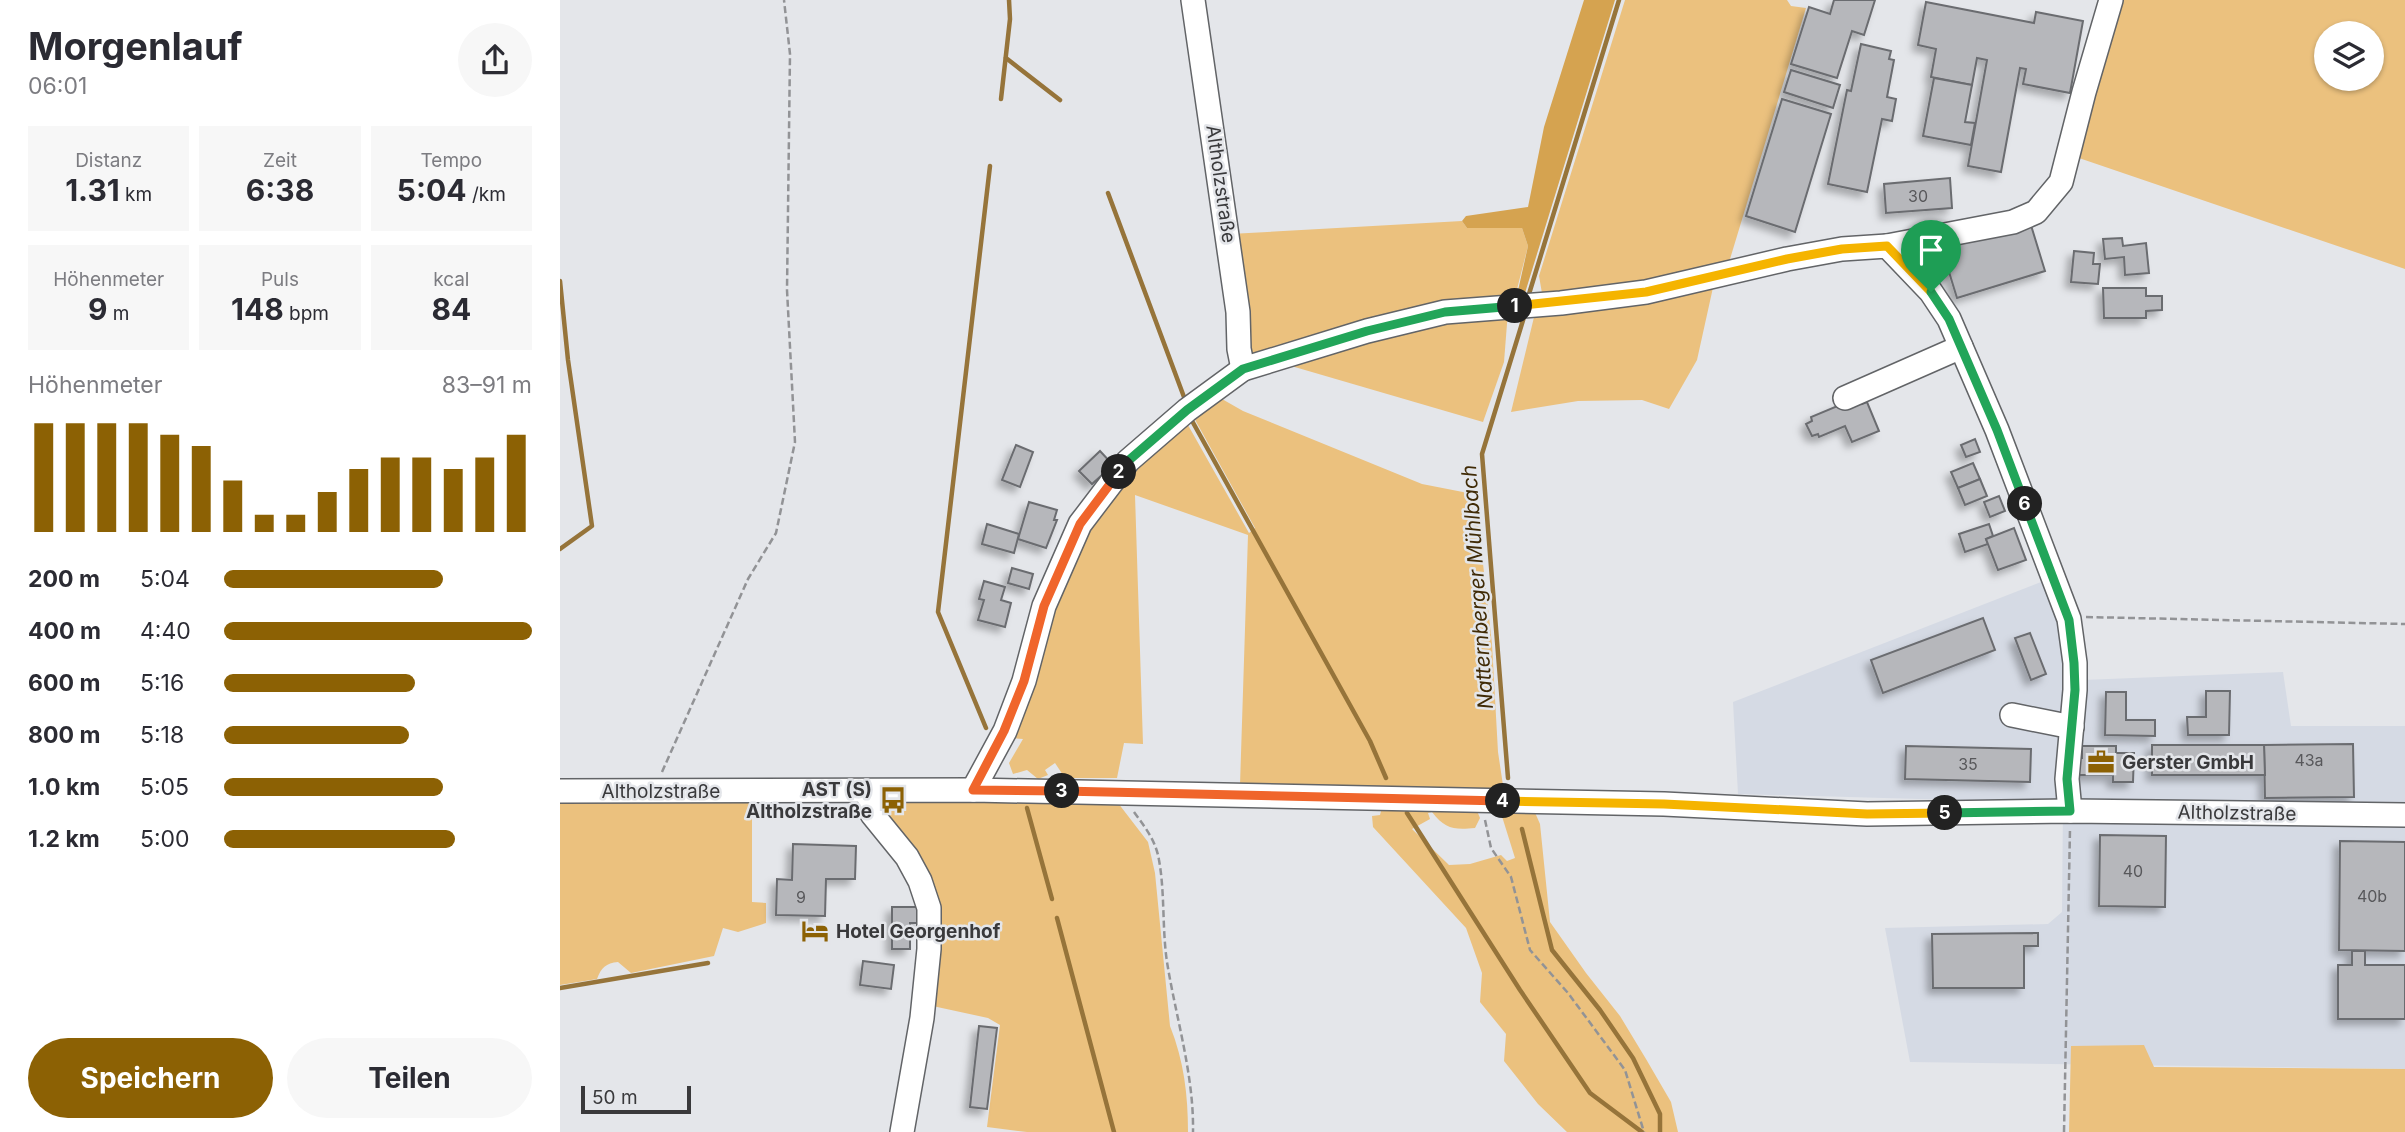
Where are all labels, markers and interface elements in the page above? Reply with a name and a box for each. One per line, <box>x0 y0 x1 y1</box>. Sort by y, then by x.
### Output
map controls <box>2314 21 2384 91</box>
button: layers <box>2314 21 2384 91</box>
text: Morgenlauf <box>28 23 243 69</box>
button: share <box>458 23 532 97</box>
text: 06:01 <box>28 72 87 100</box>
street label: Altholzstraße <box>1201 124 1241 244</box>
text: Distanz <box>75 149 142 172</box>
text: Zeit <box>263 149 297 172</box>
text: Tempo <box>421 149 482 172</box>
text: 1.31 <box>65 172 120 208</box>
text: 6:38 <box>246 172 314 208</box>
text: 5:04 <box>397 172 467 208</box>
text: km <box>120 183 152 206</box>
text: /km <box>467 183 506 206</box>
house number: 30 <box>1908 186 1928 206</box>
pin <box>1901 220 1961 292</box>
icon: arrive <box>1912 231 1950 269</box>
text: Höhenmeter <box>53 268 164 291</box>
text: Puls <box>261 268 299 291</box>
text: kcal <box>433 268 469 291</box>
pin: 1 <box>1497 288 1532 324</box>
text: 9 <box>88 291 107 327</box>
text: 148 <box>231 291 284 327</box>
text: 84 <box>431 291 471 327</box>
text: 1 <box>1510 294 1519 317</box>
text: m <box>107 302 129 325</box>
text: bpm <box>284 302 329 325</box>
text: Höhenmeter <box>28 371 162 399</box>
text: 83–91 m <box>442 371 532 399</box>
pin: 2 <box>1102 454 1136 490</box>
text: 2 <box>1113 460 1124 483</box>
water label: Natternberger Mühlbach <box>1456 464 1498 710</box>
pin: 6 <box>2008 486 2042 522</box>
text: 6 <box>2018 492 2031 515</box>
text: 200 m <box>28 565 100 593</box>
text: 5:04 <box>140 565 190 593</box>
text: 400 m <box>28 617 101 645</box>
text: 4:40 <box>140 617 191 645</box>
text: 600 m <box>28 669 100 697</box>
text: 5:16 <box>140 669 184 697</box>
text: 800 m <box>28 721 100 749</box>
text: 5:18 <box>140 721 184 749</box>
office icon: Gerster GmbH <box>2086 747 2116 777</box>
house number: 43a <box>2294 750 2324 770</box>
place label: Gerster GmbH <box>2122 751 2254 774</box>
house number: 35 <box>1958 754 1978 774</box>
text: 1.0 km <box>28 773 100 801</box>
text: 5:05 <box>140 773 189 801</box>
pin: 3 <box>1044 774 1080 808</box>
place label: AST (S) Altholzstraße <box>746 778 872 823</box>
text: 3 <box>1055 779 1068 802</box>
street label: Altholzstraße <box>602 780 720 803</box>
pin: 4 <box>1486 784 1520 818</box>
bus stop icon: AST (S) Altholzstraße <box>878 785 908 815</box>
text: 4 <box>1496 789 1509 812</box>
pin: 5 <box>1928 796 1962 830</box>
street label: Altholzstraße <box>2177 800 2297 826</box>
text: 5 <box>1938 801 1951 824</box>
text: 1.2 km <box>28 825 100 853</box>
text: 5:00 <box>140 825 190 853</box>
house number: 40 <box>2123 861 2143 881</box>
house number: 40b <box>2357 886 2387 906</box>
house number: 9 <box>796 887 806 907</box>
hotel icon: Hotel Georgenhof <box>800 916 830 946</box>
place label: Hotel Georgenhof <box>836 920 1001 943</box>
button: Speichern <box>28 1038 273 1118</box>
button: Teilen <box>287 1038 532 1118</box>
scale bar <box>581 1083 691 1115</box>
text: 50 m <box>592 1086 638 1109</box>

